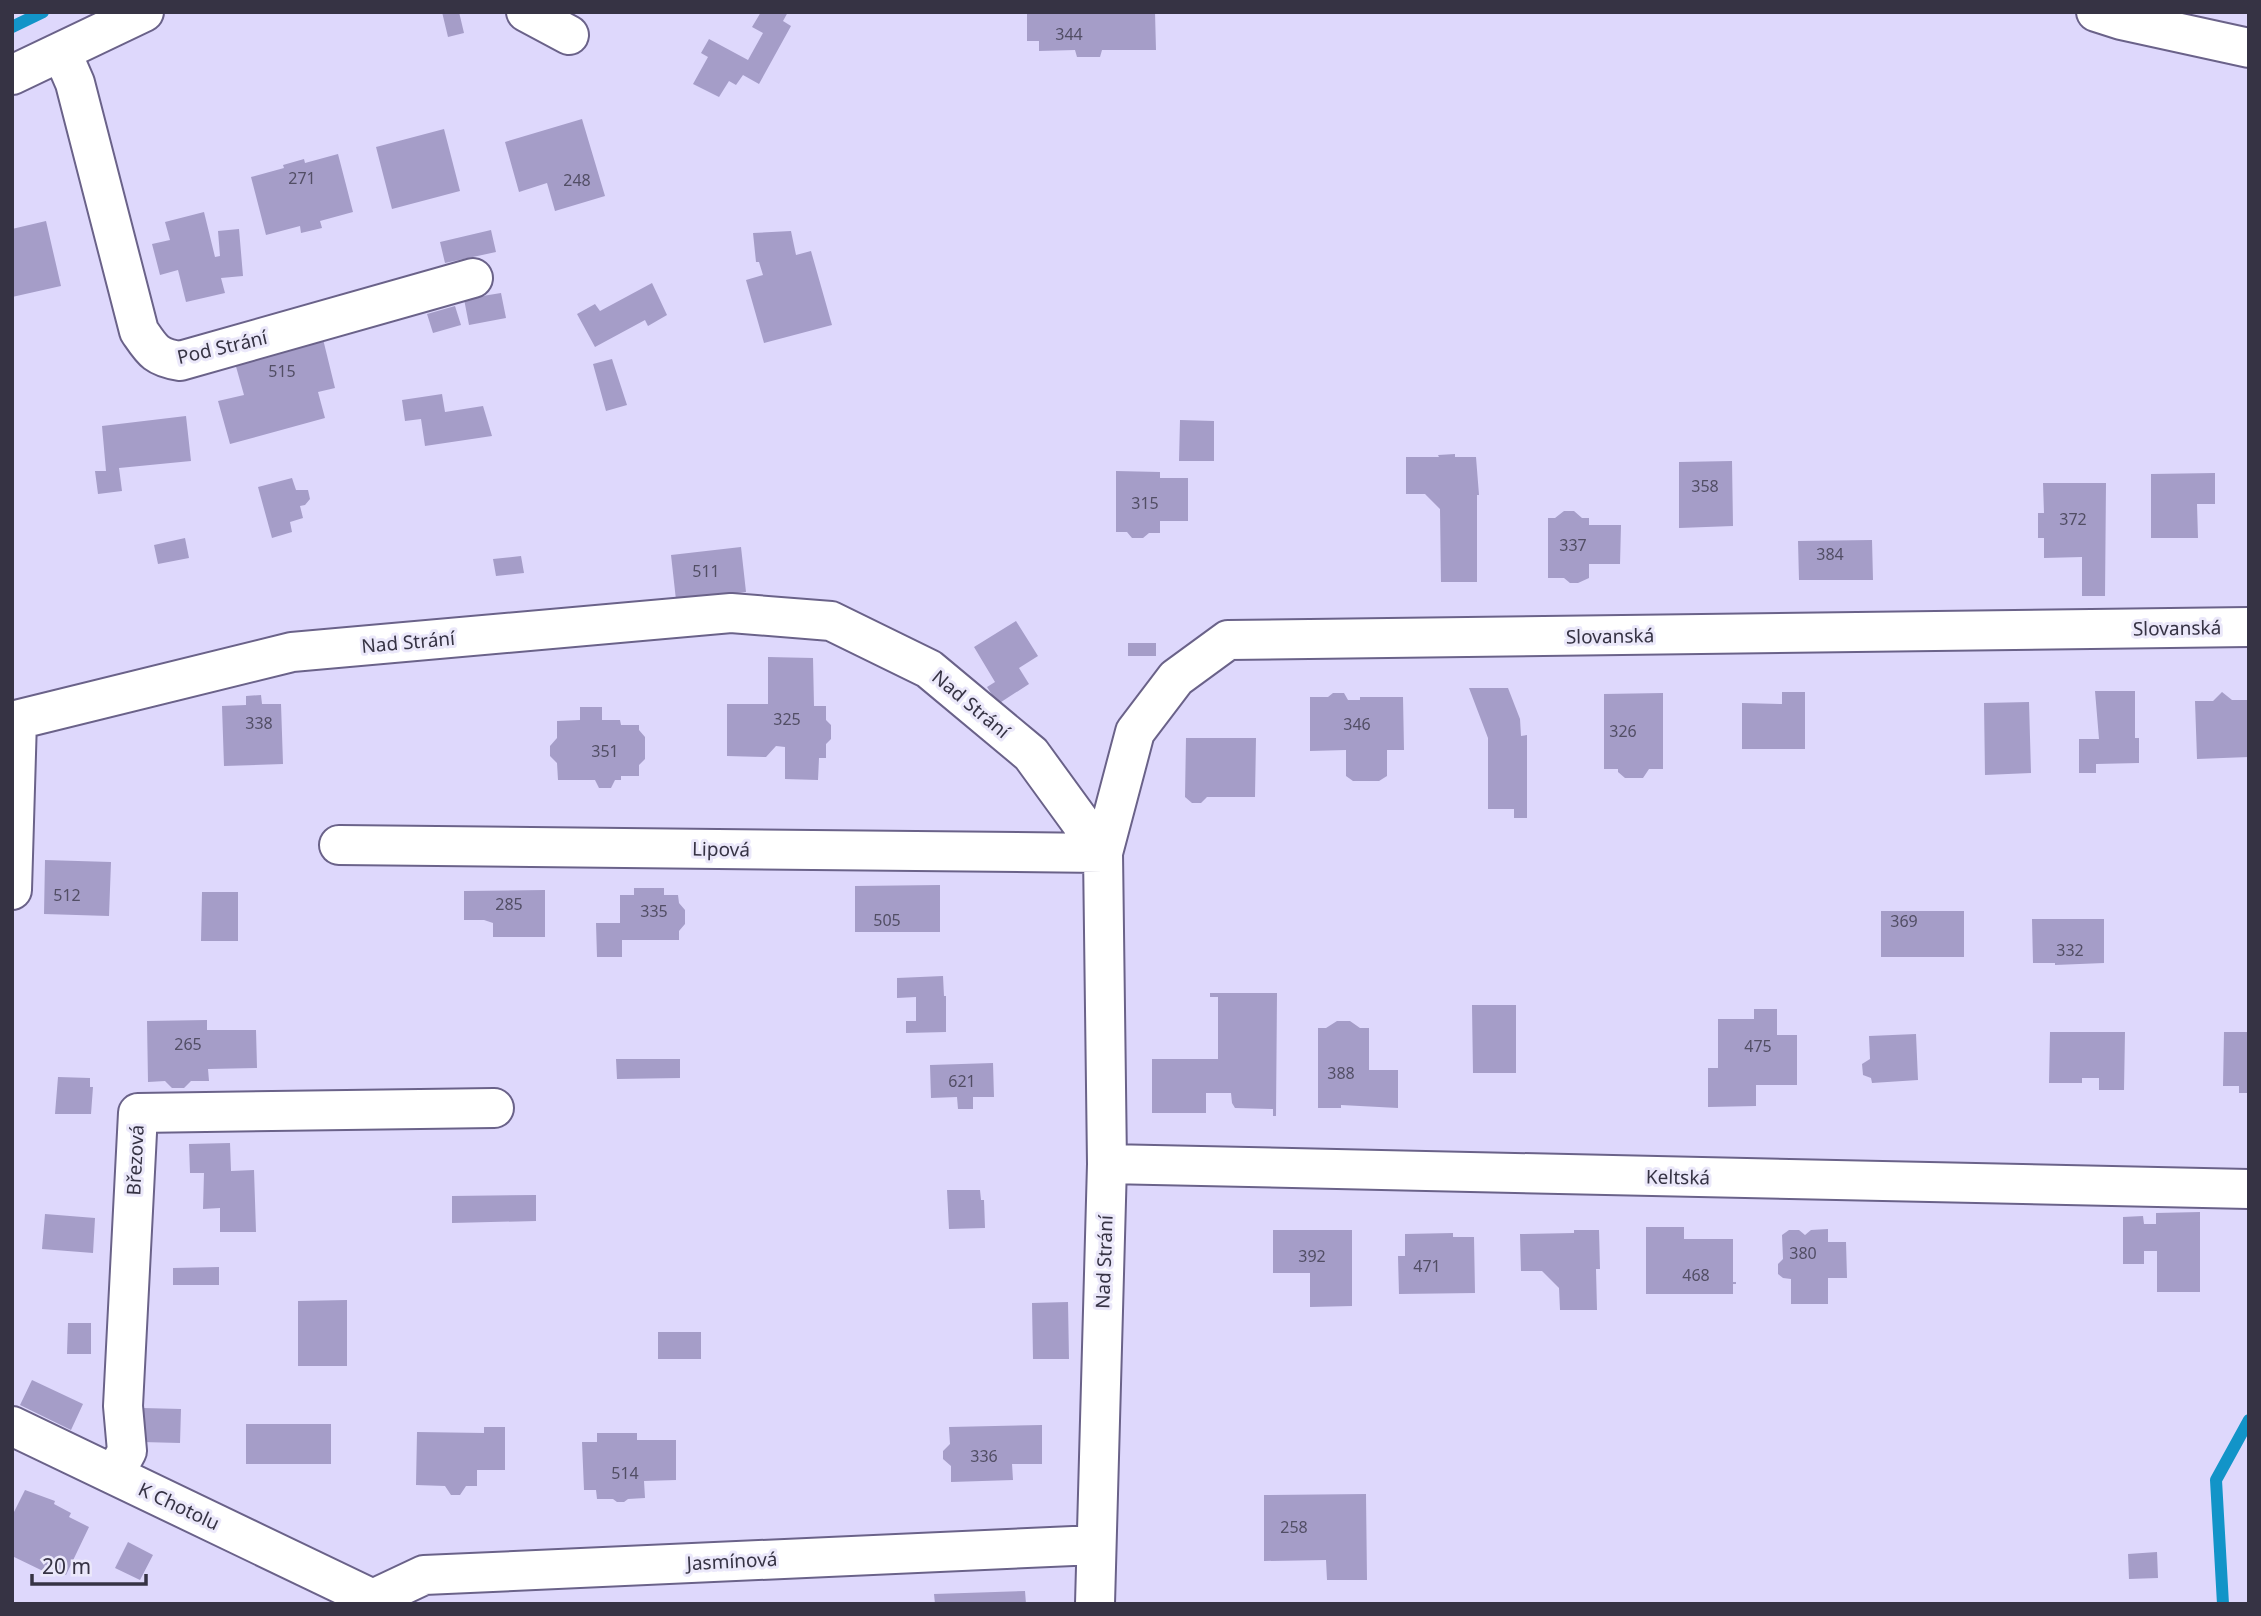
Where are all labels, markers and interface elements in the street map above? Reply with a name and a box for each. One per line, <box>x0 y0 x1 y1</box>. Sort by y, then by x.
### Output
house number: 344 <box>1055 23 1083 45</box>
house number: 271 <box>288 167 316 189</box>
house number: 248 <box>563 169 591 191</box>
street label: Pod Strání <box>174 324 271 370</box>
house number: 515 <box>268 360 296 382</box>
house number: 358 <box>1691 475 1719 497</box>
house number: 315 <box>1131 492 1159 514</box>
house number: 372 <box>2059 508 2087 530</box>
house number: 337 <box>1559 534 1587 556</box>
house number: 384 <box>1816 543 1844 565</box>
house number: 511 <box>692 560 720 582</box>
street label: Slovanská <box>2133 614 2221 642</box>
street label: Slovanská <box>1566 622 1654 650</box>
street label: Nad Strání <box>360 625 457 659</box>
street label: Nad Strání <box>927 664 1016 745</box>
house number: 325 <box>773 708 801 730</box>
house number: 338 <box>245 712 273 734</box>
house number: 346 <box>1343 713 1371 735</box>
house number: 326 <box>1609 720 1637 742</box>
house number: 351 <box>591 740 619 762</box>
street label: Lipová <box>692 835 750 863</box>
house number: 512 <box>53 884 81 906</box>
house number: 285 <box>495 893 523 915</box>
house number: 335 <box>640 900 668 922</box>
house number: 505 <box>873 909 901 931</box>
house number: 369 <box>1890 910 1918 932</box>
house number: 332 <box>2056 939 2084 961</box>
house number: 265 <box>174 1033 202 1055</box>
house number: 475 <box>1744 1035 1772 1057</box>
house number: 388 <box>1327 1062 1355 1084</box>
house number: 621 <box>948 1070 976 1092</box>
street label: Březová <box>120 1124 150 1196</box>
street label: Keltská <box>1646 1163 1710 1191</box>
street label: Nad Strání <box>1089 1214 1119 1309</box>
house number: 380 <box>1789 1242 1817 1264</box>
house number: 392 <box>1298 1245 1326 1267</box>
house number: 471 <box>1413 1255 1441 1277</box>
house number: 468 <box>1682 1264 1710 1286</box>
house number: 336 <box>970 1445 998 1467</box>
house number: 514 <box>611 1462 639 1484</box>
street label: K Chotolu <box>134 1476 224 1536</box>
house number: 258 <box>1280 1516 1308 1538</box>
scale bar <box>32 1542 145 1586</box>
street label: Jasmínová <box>684 1546 778 1576</box>
text: 20 m <box>42 1552 91 1580</box>

